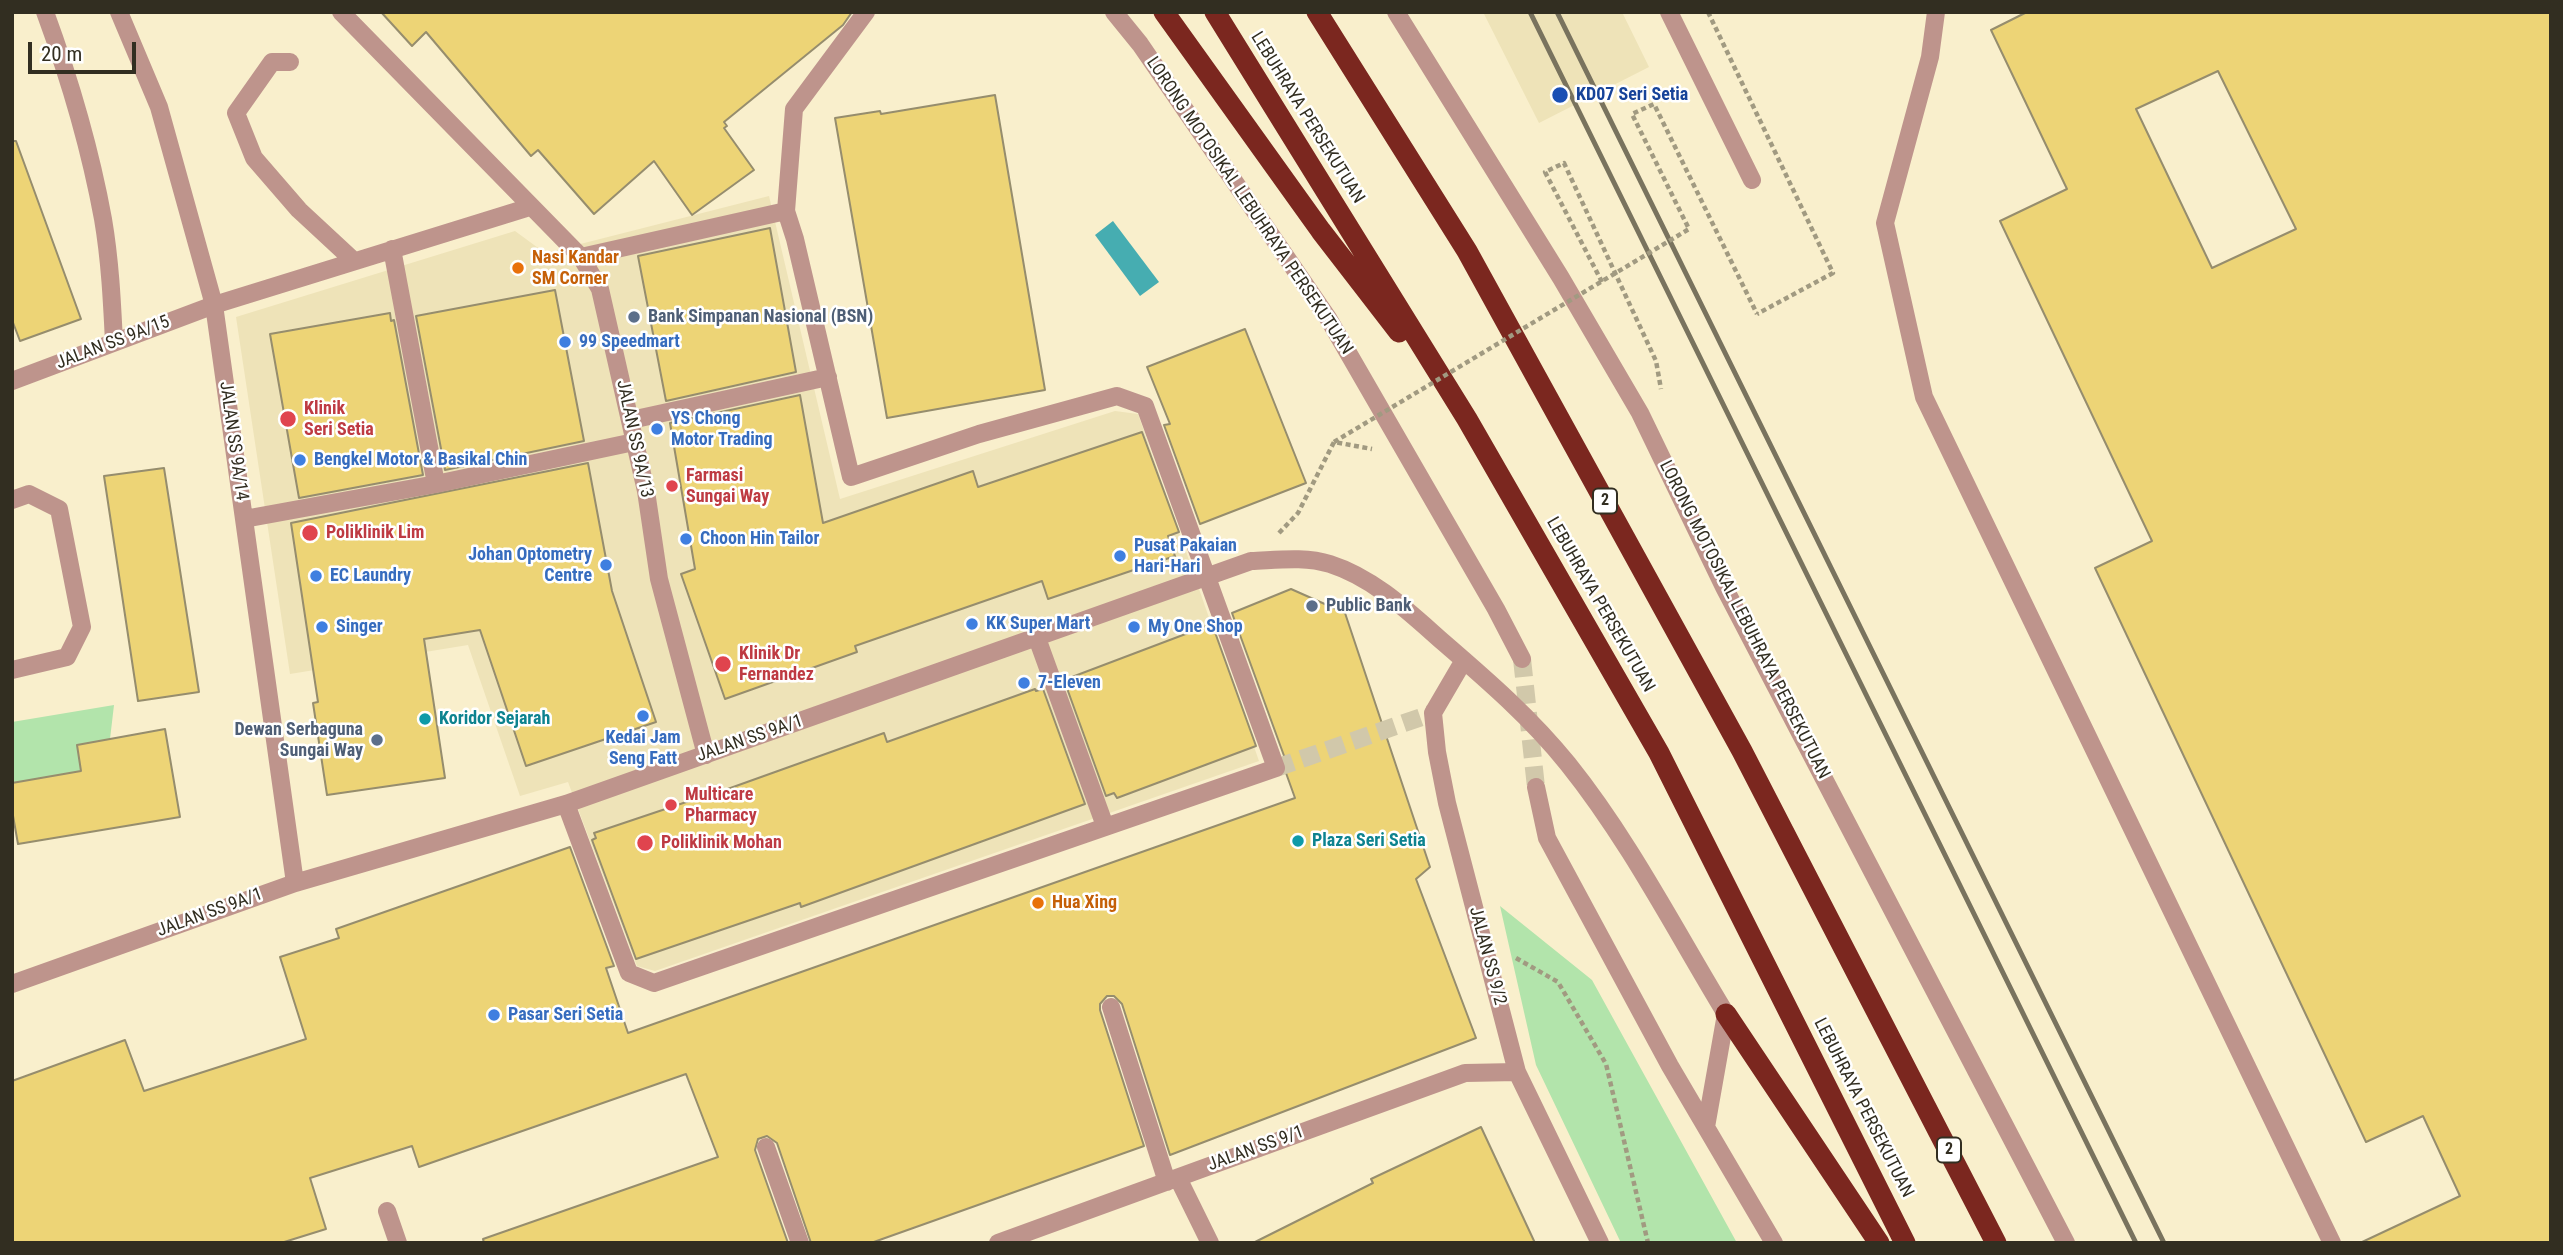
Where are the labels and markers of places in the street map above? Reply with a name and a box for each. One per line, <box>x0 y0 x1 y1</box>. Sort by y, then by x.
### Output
place label: KD07 Seri Setia <box>1576 84 1688 106</box>
marker: KD07 Seri Setia <box>1550 85 1570 105</box>
place label: Nasi Kandar SM Corner <box>532 247 619 290</box>
marker: Nasi Kandar SM Corner <box>510 260 526 276</box>
place label: Bank Simpanan Nasional (BSN) <box>648 306 873 328</box>
marker: Bank Simpanan Nasional (BSN) <box>626 309 642 325</box>
place label: 99 Speedmart <box>579 331 680 353</box>
marker: 99 Speedmart <box>557 334 573 350</box>
place label: Klinik Seri Setia <box>304 398 374 440</box>
place label: YS Chong Motor Trading <box>671 408 773 450</box>
marker: Klinik Seri Setia <box>278 409 298 429</box>
marker: YS Chong Motor Trading <box>649 421 665 437</box>
place label: Bengkel Motor & Basikal Chin <box>314 449 527 471</box>
marker: Bengkel Motor & Basikal Chin <box>292 452 308 468</box>
place label: Farmasi Sungai Way <box>686 465 769 508</box>
marker: Farmasi Sungai Way <box>664 478 680 494</box>
place label: Poliklinik Lim <box>326 522 424 544</box>
marker: Poliklinik Lim <box>300 523 320 543</box>
place label: Choon Hin Tailor <box>700 528 819 550</box>
marker: Choon Hin Tailor <box>678 531 694 547</box>
place label: Pusat Pakaian Hari-Hari <box>1134 535 1237 578</box>
place label: Johan Optometry Centre <box>468 544 592 586</box>
marker: Pusat Pakaian Hari-Hari <box>1112 548 1128 564</box>
marker: Johan Optometry Centre <box>598 557 614 573</box>
place label: EC Laundry <box>330 565 411 587</box>
marker: EC Laundry <box>308 568 324 584</box>
place label: Public Bank <box>1326 595 1412 617</box>
marker: Public Bank <box>1304 598 1320 614</box>
place label: KK Super Mart <box>986 613 1090 635</box>
place label: Singer <box>336 616 383 638</box>
marker: KK Super Mart <box>964 616 980 632</box>
place label: My One Shop <box>1148 616 1243 638</box>
marker: Singer <box>314 619 330 635</box>
marker: My One Shop <box>1126 619 1142 635</box>
place label: Klinik Dr Fernandez <box>739 643 814 686</box>
marker: Klinik Dr Fernandez <box>713 654 733 674</box>
place label: 7-Eleven <box>1038 672 1101 694</box>
marker: 7-Eleven <box>1016 675 1032 691</box>
place label: Koridor Sejarah <box>439 708 550 730</box>
marker: Kedai Jam Seng Fatt <box>635 708 651 724</box>
marker: Koridor Sejarah <box>417 711 433 727</box>
place label: Dewan Serbaguna Sungai Way <box>234 719 363 762</box>
place label: Kedai Jam Seng Fatt <box>605 727 681 770</box>
marker: Dewan Serbaguna Sungai Way <box>369 732 385 748</box>
place label: Multicare Pharmacy <box>685 784 757 826</box>
marker: Multicare Pharmacy <box>663 797 679 813</box>
place label: Plaza Seri Setia <box>1312 830 1426 852</box>
place label: Poliklinik Mohan <box>661 832 782 854</box>
marker: Poliklinik Mohan <box>635 833 655 853</box>
marker: Plaza Seri Setia <box>1290 833 1306 849</box>
place label: Hua Xing <box>1052 892 1117 914</box>
marker: Hua Xing <box>1030 895 1046 911</box>
place label: Pasar Seri Setia <box>508 1004 623 1026</box>
marker: Pasar Seri Setia <box>486 1007 502 1023</box>

